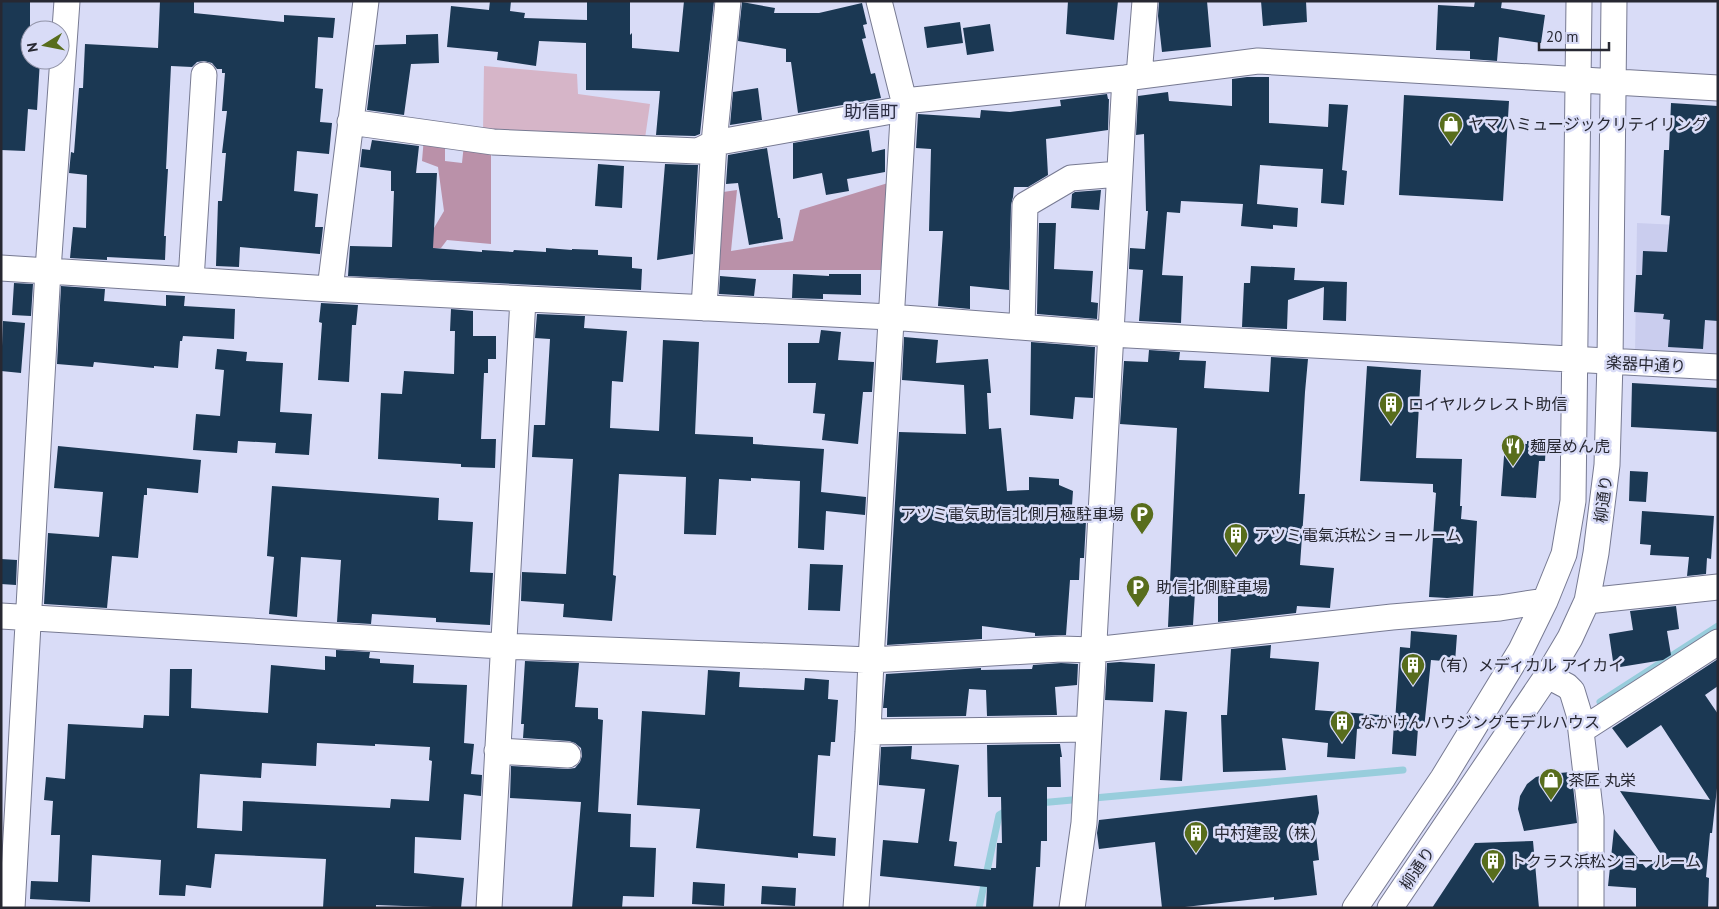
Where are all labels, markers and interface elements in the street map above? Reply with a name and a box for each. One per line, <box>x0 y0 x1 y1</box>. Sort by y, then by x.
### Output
north arrow <box>20 20 70 70</box>
scale bar <box>1539 20 1609 52</box>
text: 20 m <box>1546 27 1579 46</box>
text: N <box>23 41 42 53</box>
district label: 助信町 <box>844 100 898 123</box>
shop icon: ヤマハミュージックリテイリング <box>1438 111 1464 145</box>
place label: ヤマハミュージックリテイリング <box>1468 114 1708 134</box>
street label: 楽器中通り <box>1606 352 1686 376</box>
building icon: ロイヤルクレスト助信 <box>1378 391 1404 425</box>
place label: ロイヤルクレスト助信 <box>1408 394 1568 414</box>
restaurant icon: 麺屋めん虎 <box>1500 433 1526 467</box>
place label: 麺屋めん虎 <box>1530 436 1610 456</box>
street label: 柳通り <box>1590 474 1616 524</box>
parking icon: アツミ電気助信北側月極駐車場 <box>1129 501 1155 535</box>
place label: アツミ電気助信北側月極駐車場 <box>900 504 1124 524</box>
building icon: アツミ電氣浜松ショールーム <box>1223 522 1249 556</box>
place label: アツミ電氣浜松ショールーム <box>1254 525 1462 545</box>
parking icon: 助信北側駐車場 <box>1125 574 1151 608</box>
place label: 助信北側駐車場 <box>1156 577 1268 597</box>
building icon: （有）メディカル アイカイ <box>1400 652 1426 686</box>
place label: （有）メディカル アイカイ <box>1430 655 1624 675</box>
building icon: なかけんハウジングモデルハウス <box>1329 709 1355 743</box>
place label: なかけんハウジングモデルハウス <box>1360 712 1600 732</box>
shop icon: 茶匠 丸栄 <box>1538 767 1564 801</box>
place label: 茶匠 丸栄 <box>1568 770 1636 790</box>
building icon: 中村建設（株） <box>1183 820 1209 854</box>
place label: 中村建設（株） <box>1214 823 1326 843</box>
street label: 柳通り <box>1395 843 1439 893</box>
building icon: トクラス浜松ショールーム <box>1480 848 1506 882</box>
place label: トクラス浜松ショールーム <box>1510 851 1701 871</box>

